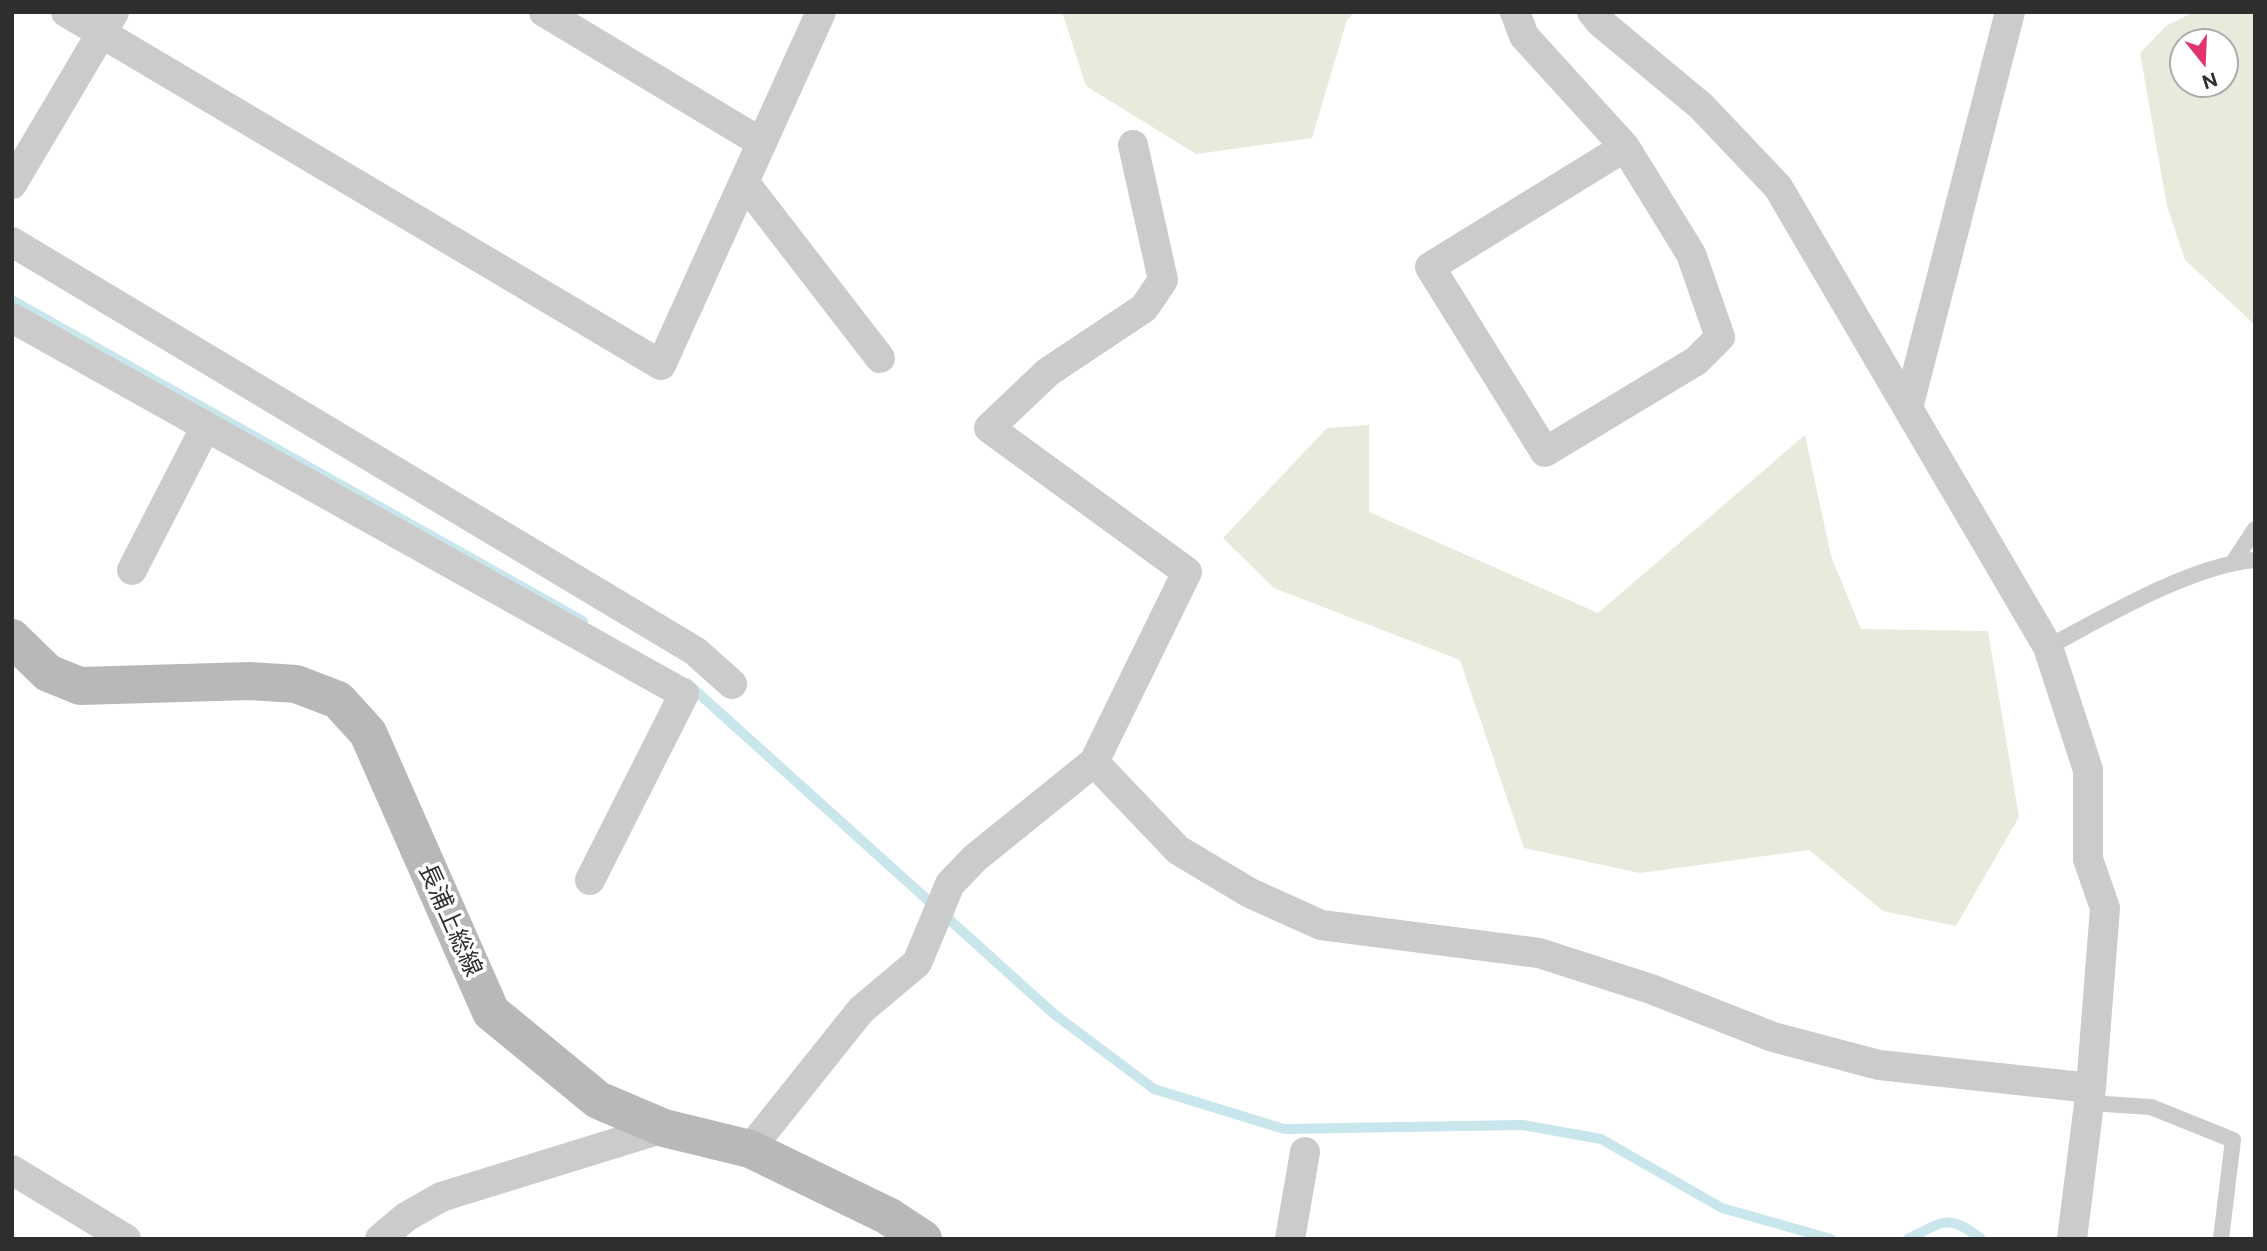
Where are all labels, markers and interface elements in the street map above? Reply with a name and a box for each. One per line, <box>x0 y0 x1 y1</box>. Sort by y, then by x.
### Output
north arrow <box>2169 28 2239 98</box>
text: N <box>2199 68 2220 94</box>
street label: 長浦上総線 <box>412 859 488 981</box>

